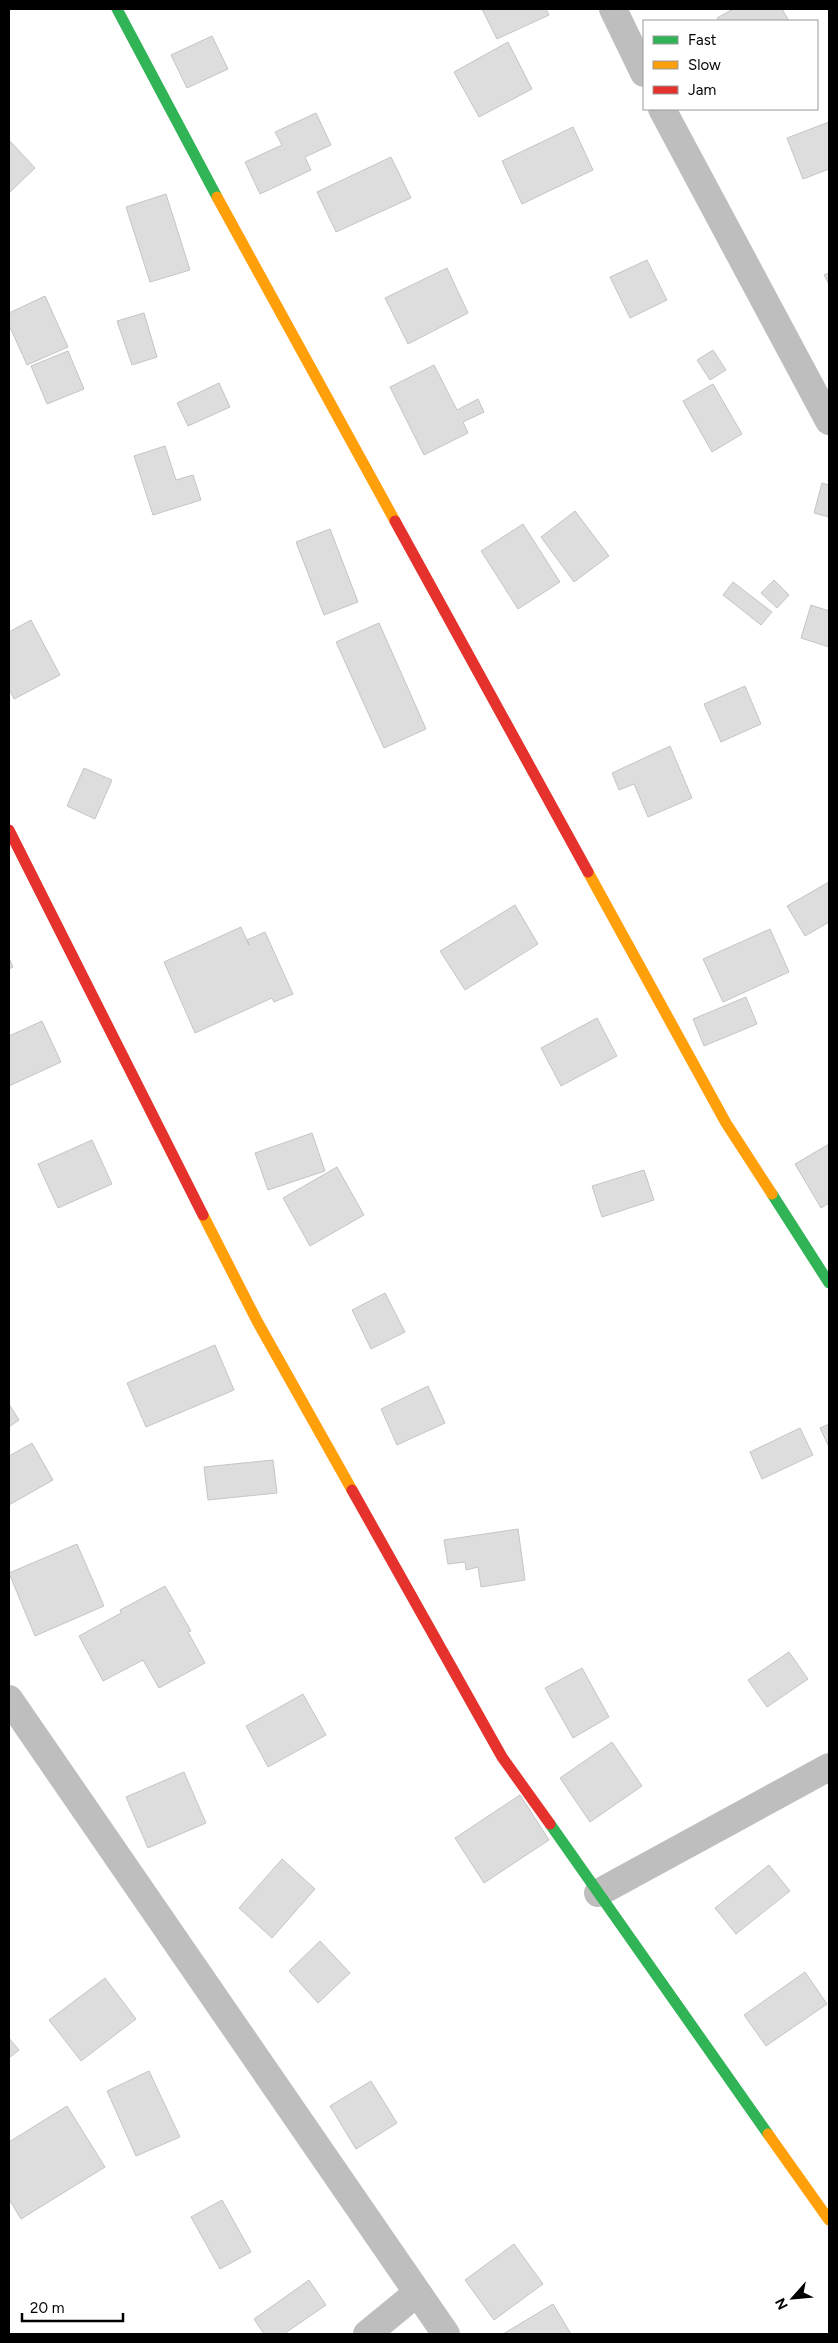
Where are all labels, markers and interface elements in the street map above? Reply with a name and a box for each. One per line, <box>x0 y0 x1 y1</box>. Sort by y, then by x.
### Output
legend <box>643 20 818 110</box>
text: Fast <box>688 31 717 49</box>
text: Slow <box>688 56 721 74</box>
text: Jam <box>688 81 716 99</box>
north arrow <box>768 2273 818 2323</box>
scale bar <box>22 2290 124 2322</box>
text: N <box>772 2295 792 2312</box>
text: 20 m <box>30 2299 64 2317</box>

